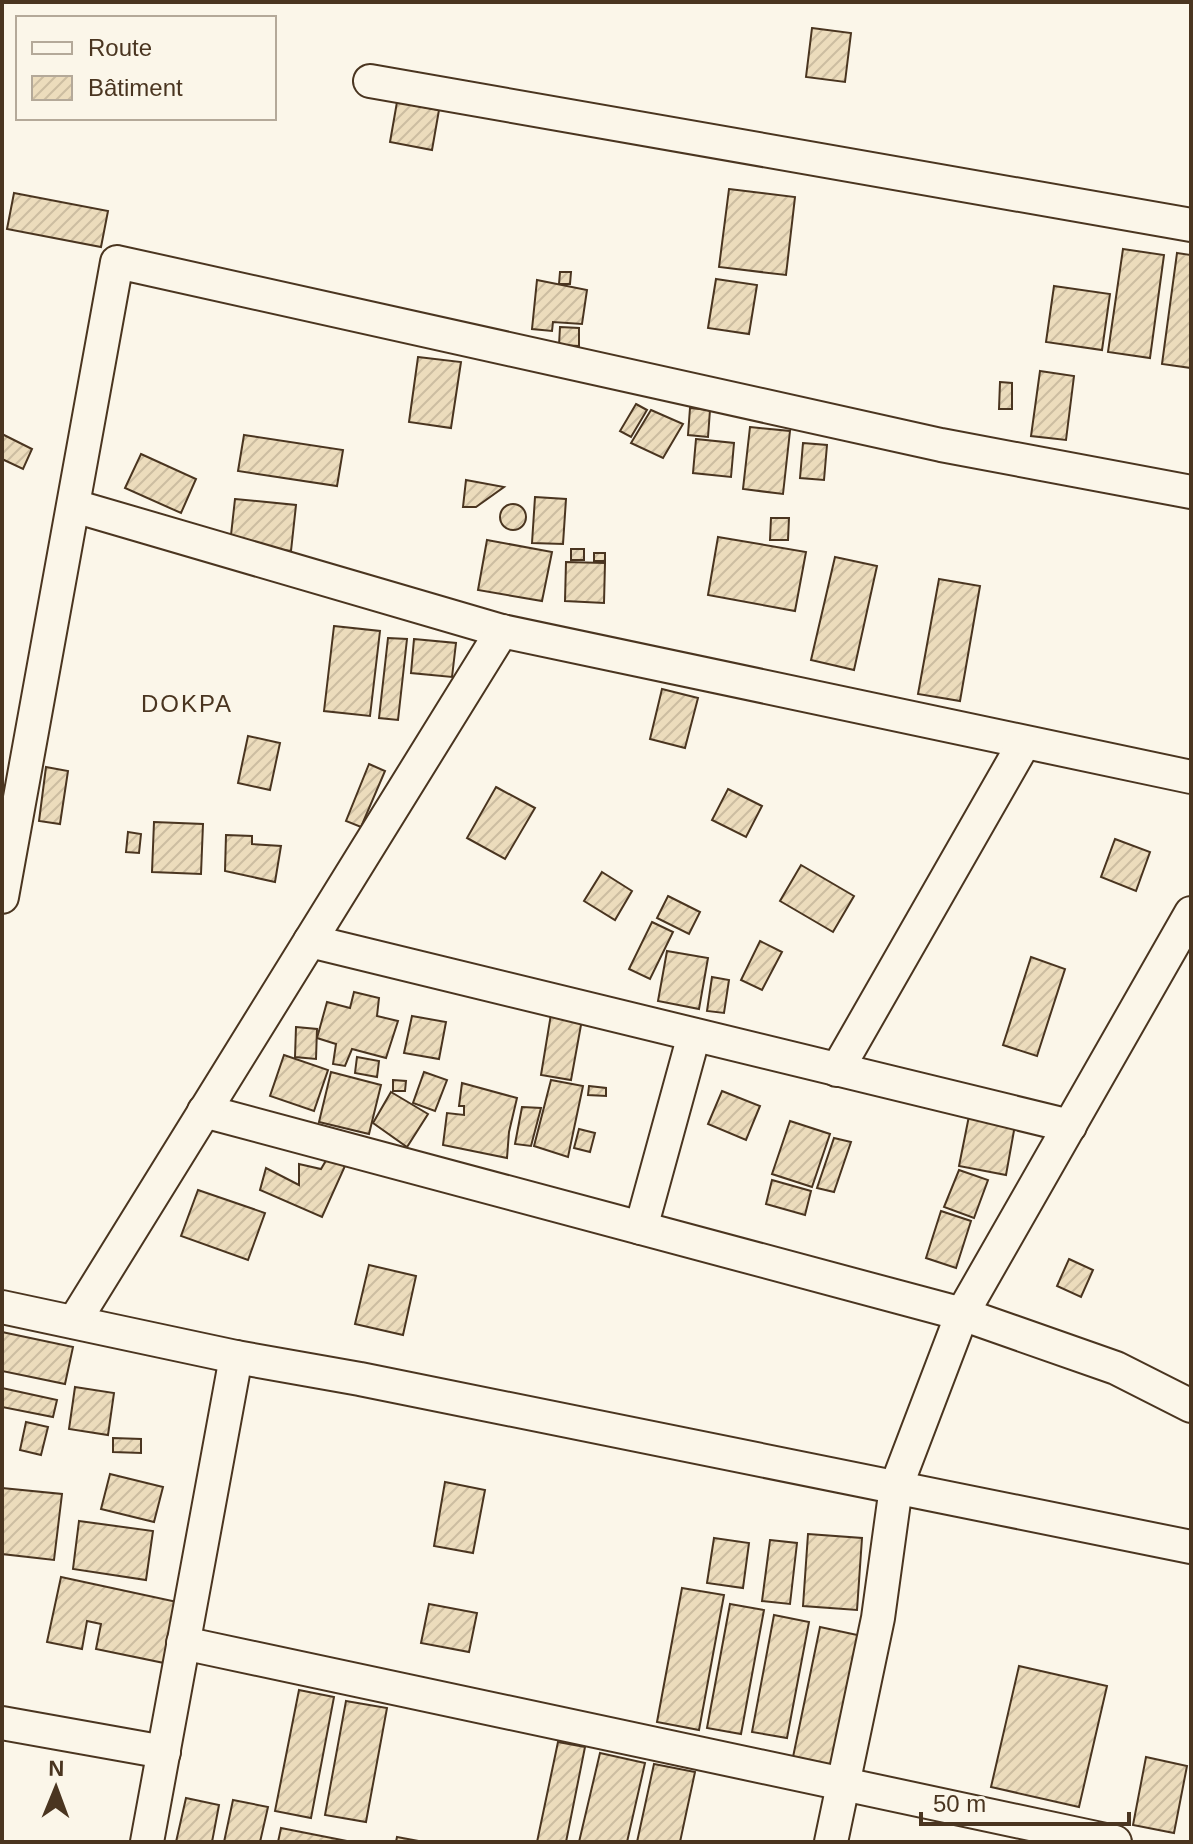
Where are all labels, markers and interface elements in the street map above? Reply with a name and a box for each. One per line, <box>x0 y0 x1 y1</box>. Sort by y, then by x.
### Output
legend <box>16 16 276 120</box>
text: Route <box>88 34 152 61</box>
text: Bâtiment <box>88 74 183 101</box>
district label: DOKPA <box>141 690 233 717</box>
north arrow <box>16 1748 96 1828</box>
text: N <box>48 1756 65 1781</box>
scale bar <box>921 1776 1129 1826</box>
text: 50 m <box>933 1790 986 1817</box>

